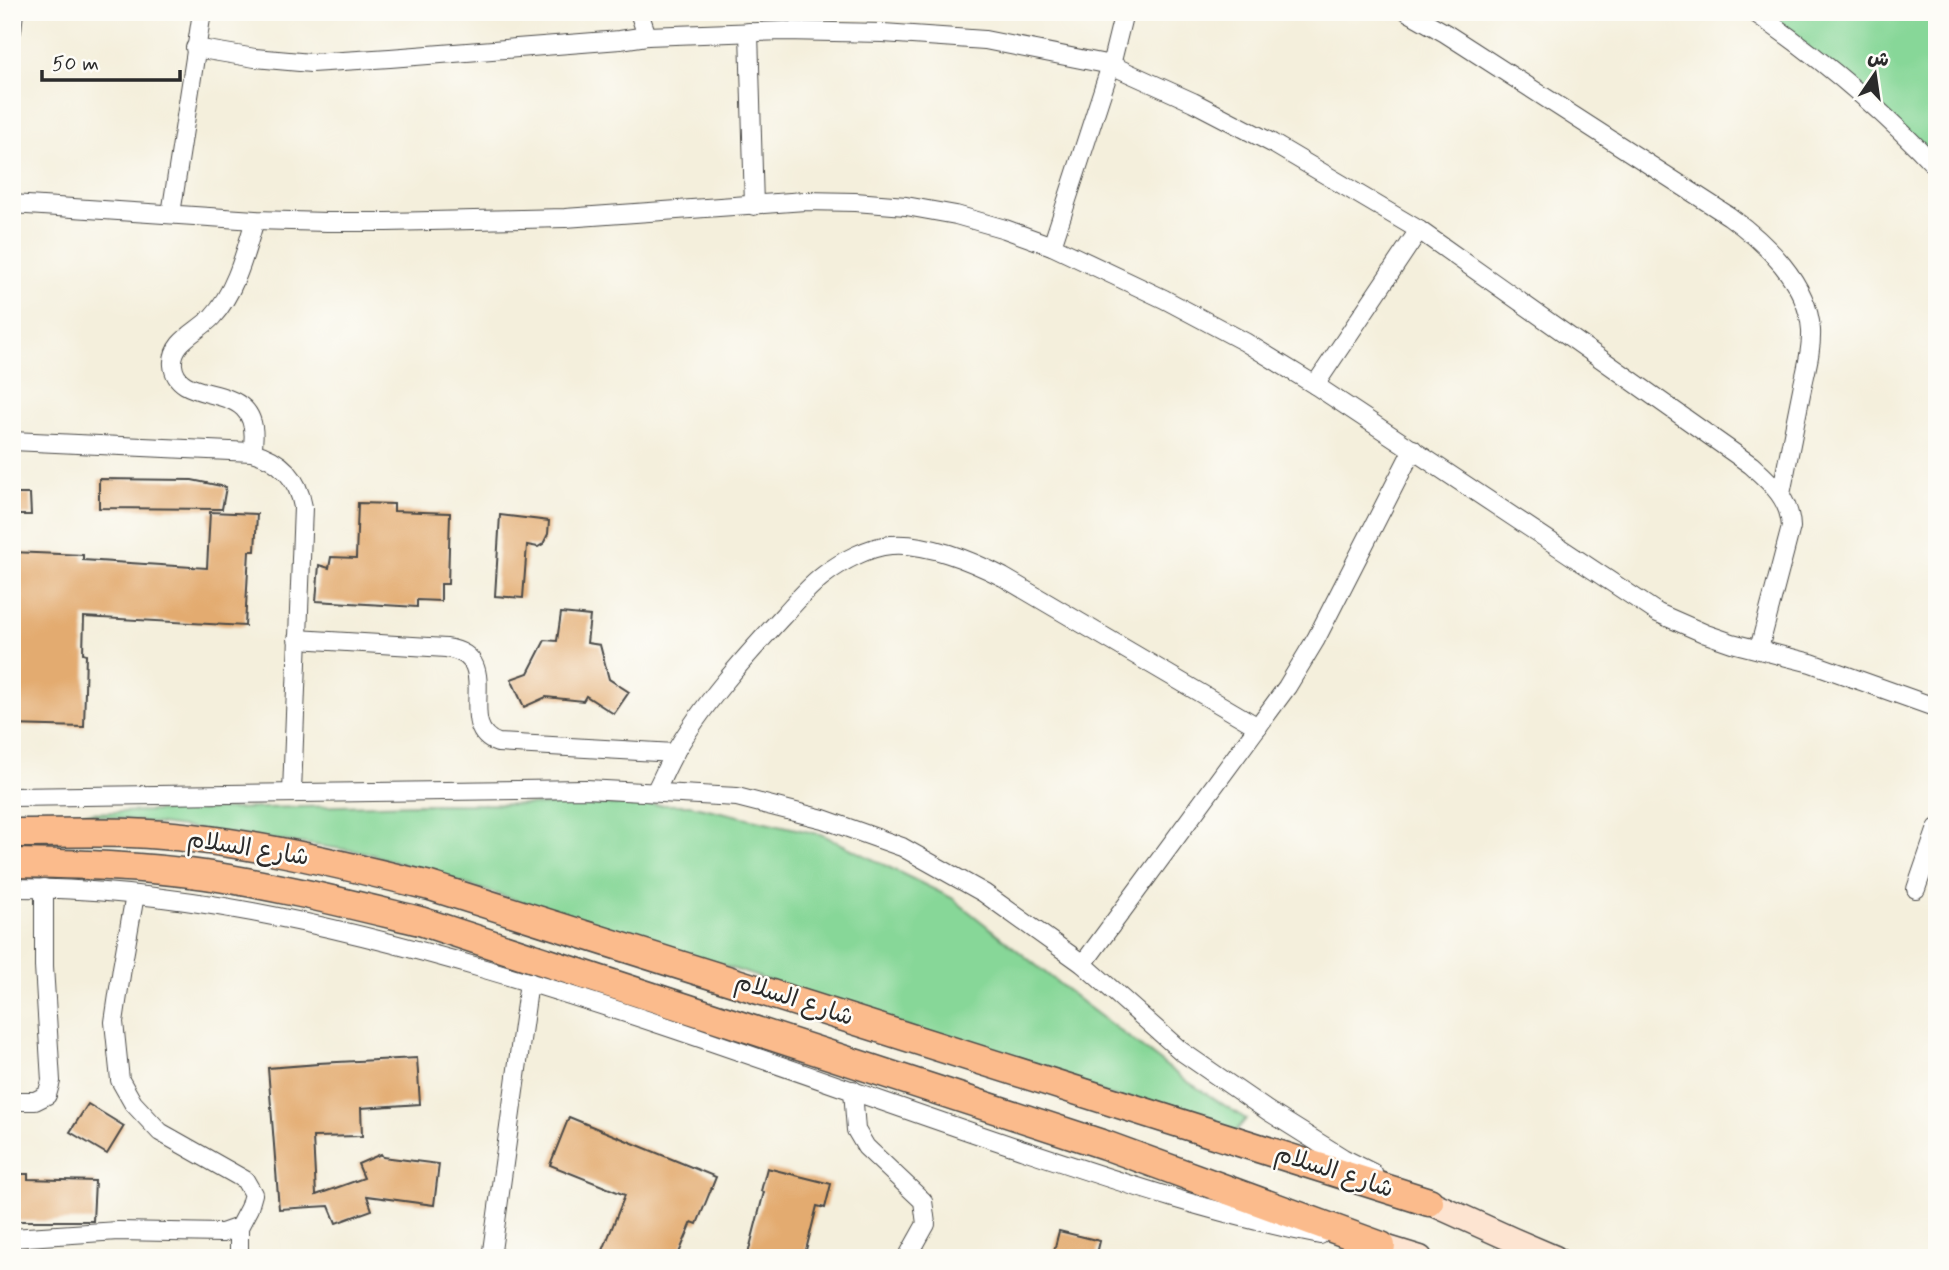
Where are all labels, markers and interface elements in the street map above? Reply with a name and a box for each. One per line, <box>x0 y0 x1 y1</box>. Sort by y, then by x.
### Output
scale bar <box>42 38 180 82</box>
north arrow <box>1840 38 1910 108</box>
text: ش <box>1865 44 1892 73</box>
text: 50 m <box>52 50 99 78</box>
street label: شارع السلام <box>185 824 311 875</box>
street label: شارع السلام <box>731 966 857 1035</box>
street label: شارع السلام <box>1271 1138 1397 1207</box>

